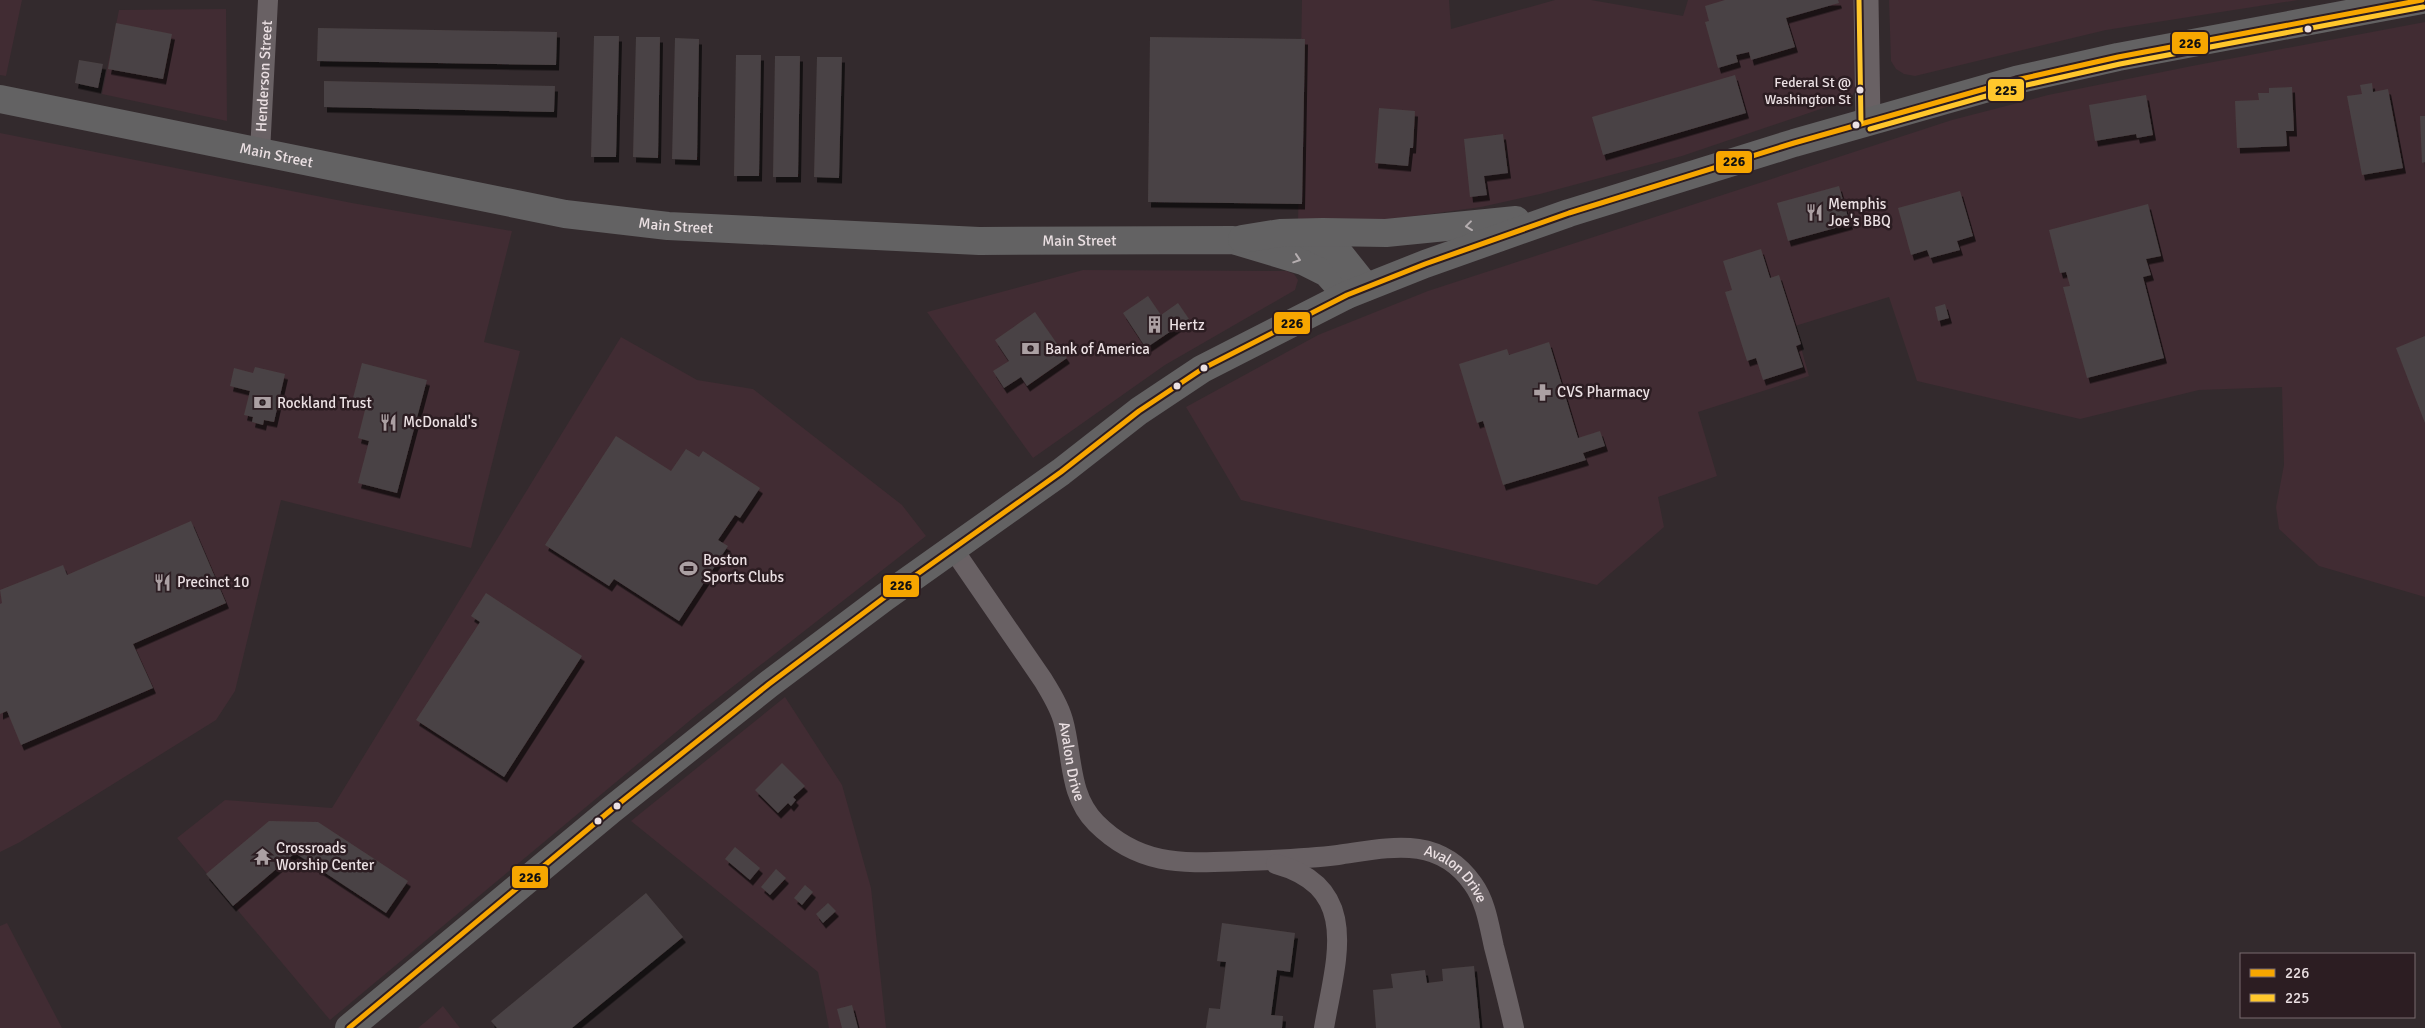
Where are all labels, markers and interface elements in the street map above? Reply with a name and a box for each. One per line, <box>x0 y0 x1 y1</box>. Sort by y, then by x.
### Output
street label: Henderson Street <box>252 20 276 132</box>
unlabelled marker <box>2303 24 2313 34</box>
line badge: 226 <box>2171 31 2209 55</box>
text: 226 <box>2179 35 2202 52</box>
place label: Federal St @ Washington St <box>1764 74 1851 108</box>
line badge: 225 <box>1987 78 2025 102</box>
text: 225 <box>1995 82 2017 99</box>
marker: Federal St @ Washington St <box>1855 85 1865 95</box>
unlabelled marker <box>1851 120 1861 130</box>
street label: Main Street <box>238 139 315 171</box>
line badge: 226 <box>1715 150 1753 174</box>
text: 226 <box>1723 153 1746 170</box>
place label: Memphis Joe's BBQ <box>1828 195 1891 230</box>
restaurant icon: Memphis Joe's BBQ <box>1804 203 1824 223</box>
street label: Main Street <box>638 214 713 237</box>
one-way arrow <box>1465 220 1473 231</box>
street label: Main Street <box>1042 231 1117 250</box>
one-way arrow <box>1292 254 1300 264</box>
line badge: 226 <box>1273 311 1311 335</box>
building icon: Hertz <box>1145 315 1165 335</box>
text: 226 <box>1281 315 1304 332</box>
place label: Hertz <box>1169 316 1205 334</box>
bank icon: Bank of America <box>1021 339 1041 359</box>
place label: Bank of America <box>1045 340 1150 358</box>
unlabelled marker <box>1199 363 1209 373</box>
unlabelled marker <box>1172 381 1182 391</box>
pharmacy icon: CVS Pharmacy <box>1533 382 1553 402</box>
place label: CVS Pharmacy <box>1557 383 1650 401</box>
bank icon: Rockland Trust <box>253 393 273 413</box>
place label: Rockland Trust <box>277 394 372 412</box>
restaurant icon: McDonald's <box>379 412 399 432</box>
place label: McDonald's <box>403 413 478 431</box>
place label: Boston Sports Clubs <box>703 551 784 586</box>
sports icon: Boston Sports Clubs <box>679 559 699 579</box>
restaurant icon: Precinct 10 <box>153 572 173 592</box>
place label: Precinct 10 <box>177 573 249 591</box>
line badge: 226 <box>882 574 920 598</box>
text: 226 <box>890 577 913 594</box>
street label: Avalon Drive <box>1055 720 1089 804</box>
unlabelled marker <box>612 801 622 811</box>
unlabelled marker <box>593 816 603 826</box>
place label: Crossroads Worship Center <box>276 839 375 874</box>
street label: Avalon Drive <box>1422 841 1491 905</box>
temple icon: Crossroads Worship Center <box>252 847 272 867</box>
line badge: 226 <box>511 865 549 889</box>
text: 226 <box>519 869 542 886</box>
legend <box>2240 953 2415 1018</box>
text: 226 <box>2285 964 2309 982</box>
text: 225 <box>2285 989 2309 1007</box>

